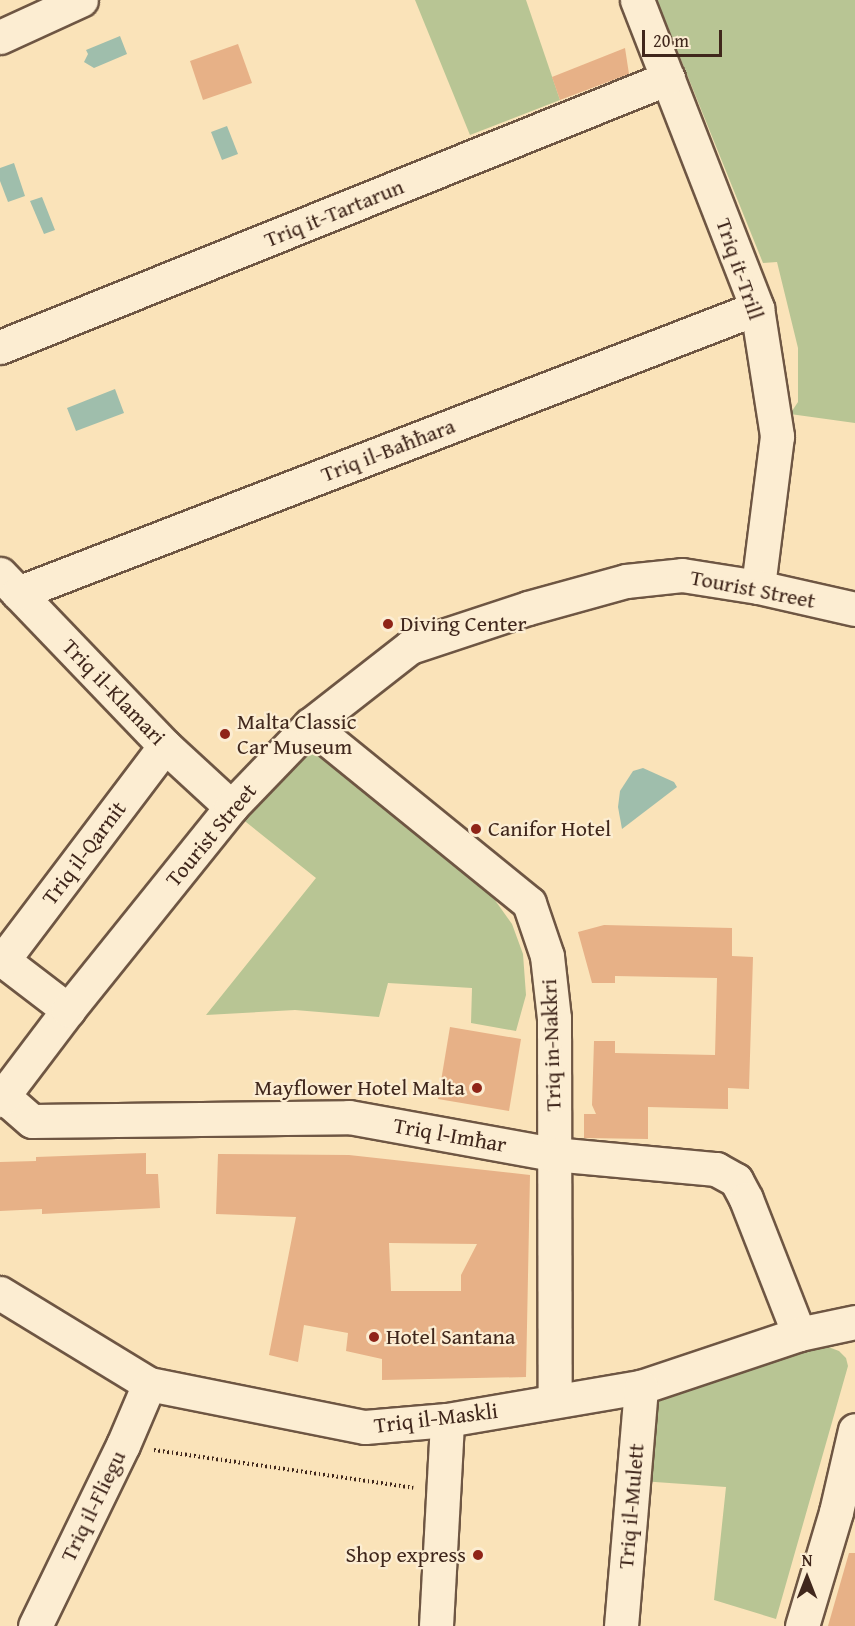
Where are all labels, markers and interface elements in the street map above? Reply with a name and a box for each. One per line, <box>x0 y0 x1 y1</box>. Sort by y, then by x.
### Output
scale bar <box>645 18 724 56</box>
text: 20 m <box>653 27 689 54</box>
street label: Triq it-Tartarun <box>260 173 408 253</box>
street label: Triq it-Trill <box>710 215 770 323</box>
street label: Triq il-Baħħara <box>317 412 459 488</box>
street label: Tourist Street <box>688 564 818 614</box>
place label: Diving Center <box>400 611 527 637</box>
marker: Diving Center <box>381 617 395 631</box>
street label: Triq il-Klamari <box>57 634 171 750</box>
place label: Malta Classic Car Museum <box>237 708 357 760</box>
marker: Malta Classic Car Museum <box>218 727 232 741</box>
street label: Tourist Street <box>160 778 262 892</box>
street label: Triq il-Qarnit <box>36 796 132 910</box>
place label: Canifor Hotel <box>488 816 611 842</box>
marker: Canifor Hotel <box>469 822 483 836</box>
street label: Triq in-Nakkri <box>535 978 567 1112</box>
place label: Mayflower Hotel Malta <box>254 1075 465 1101</box>
marker: Mayflower Hotel Malta <box>470 1081 484 1095</box>
street label: Triq l-Imħar <box>391 1112 509 1158</box>
place label: Hotel Santana <box>386 1324 515 1350</box>
marker: Hotel Santana <box>367 1330 381 1344</box>
street label: Triq il-Maskli <box>373 1397 499 1439</box>
street label: Triq il-Mulett <box>612 1442 650 1570</box>
street label: Triq il-Fliegu <box>55 1446 131 1566</box>
place label: Shop express <box>345 1542 466 1568</box>
marker: Shop express <box>471 1548 485 1562</box>
north arrow <box>777 1548 837 1608</box>
text: N <box>802 1548 812 1572</box>

